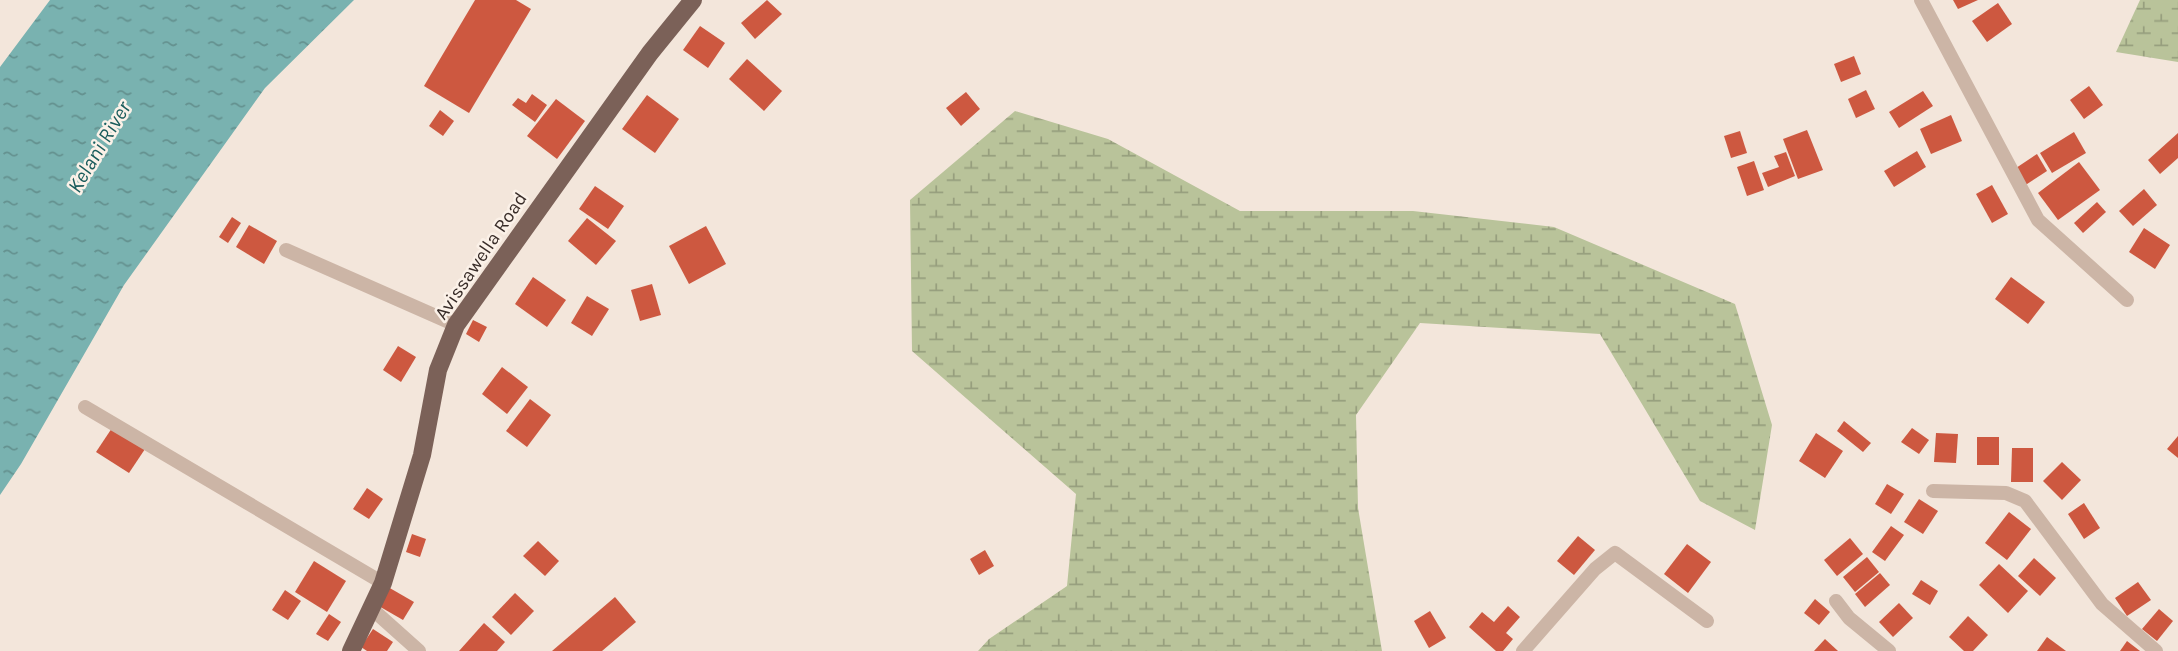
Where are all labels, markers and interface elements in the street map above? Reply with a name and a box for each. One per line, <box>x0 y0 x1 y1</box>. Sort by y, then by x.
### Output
water label: Kelani River <box>62 96 136 197</box>
street label: Avissawella Road <box>430 188 532 324</box>

